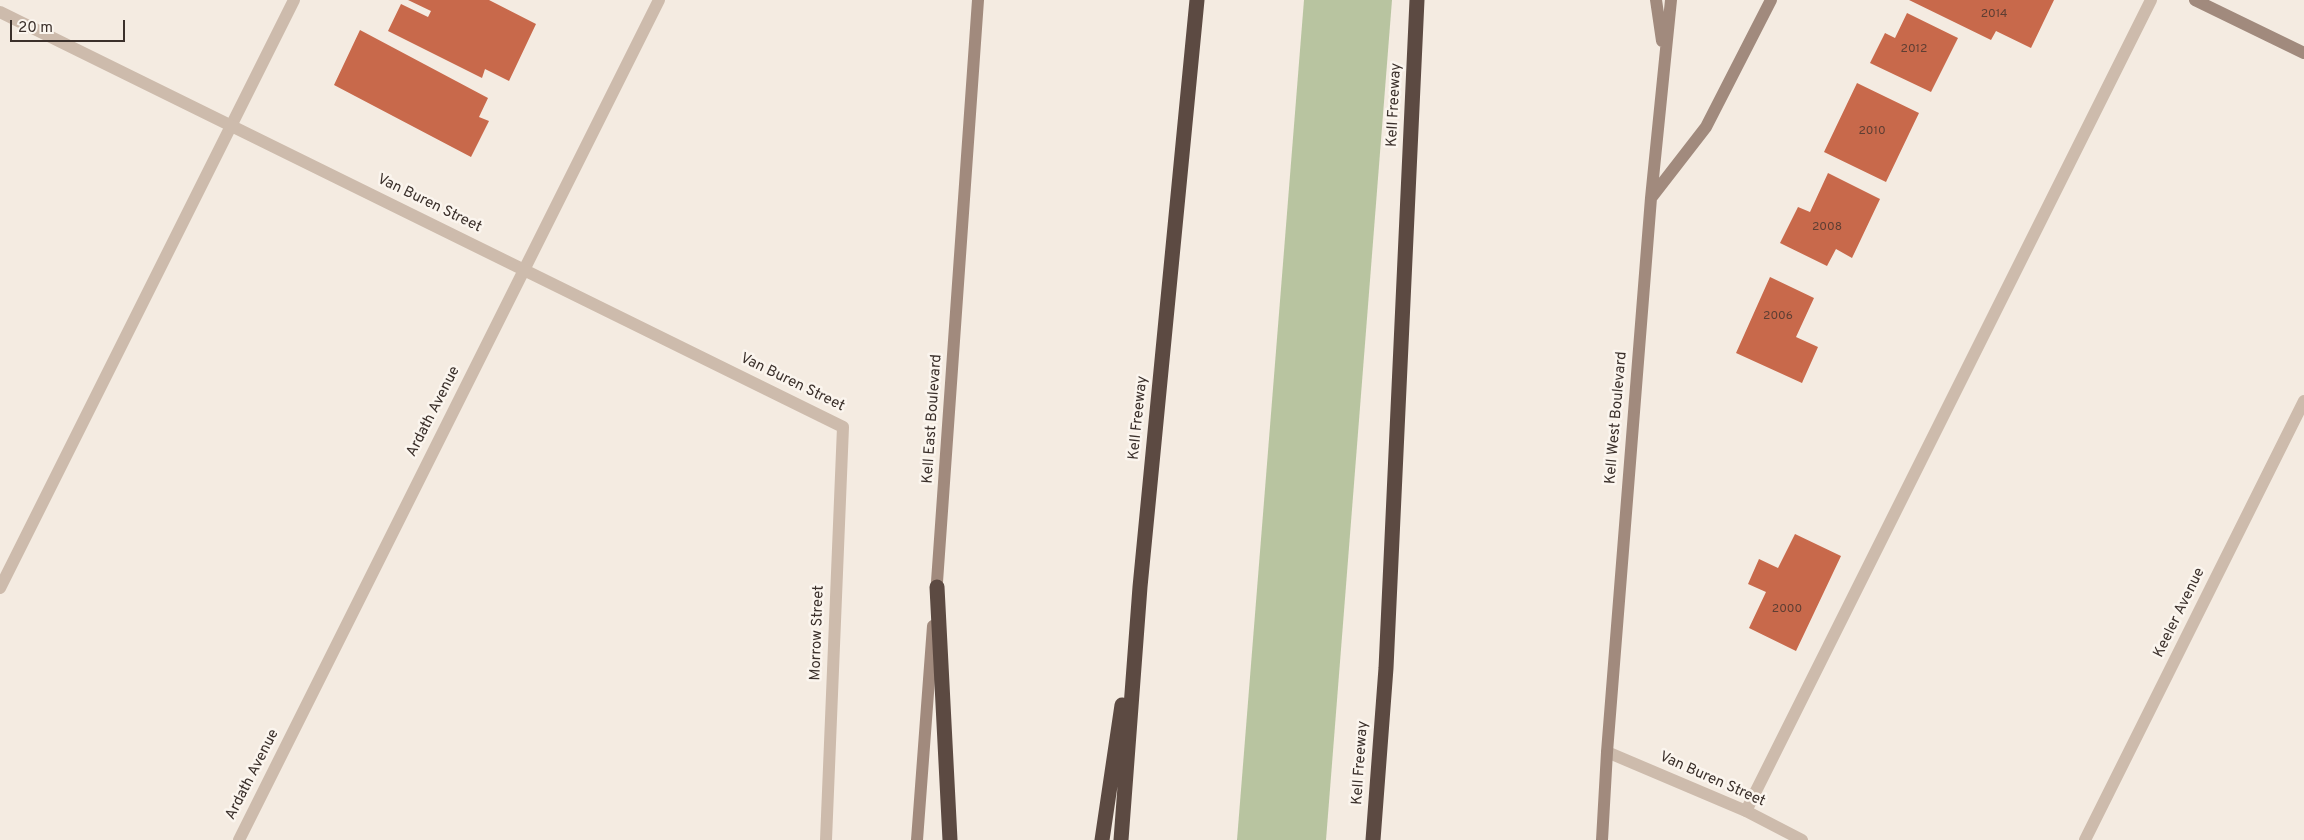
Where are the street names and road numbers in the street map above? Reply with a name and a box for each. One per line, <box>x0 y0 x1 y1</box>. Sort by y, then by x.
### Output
street label: Kell Freeway <box>1384 62 1406 148</box>
street label: Van Buren Street <box>374 171 484 237</box>
street label: Van Buren Street <box>737 350 847 416</box>
street label: Kell West Boulevard <box>1602 351 1632 485</box>
street label: Kell East Boulevard <box>919 354 947 484</box>
street label: Ardath Avenue <box>403 364 465 460</box>
street label: Kell Freeway <box>1126 375 1152 461</box>
street label: Keeler Avenue <box>2151 565 2209 661</box>
street label: Morrow Street <box>807 585 829 681</box>
street label: Kell Freeway <box>1349 720 1373 806</box>
street label: Ardath Avenue <box>222 727 284 823</box>
street label: Van Buren Street <box>1656 749 1768 811</box>

